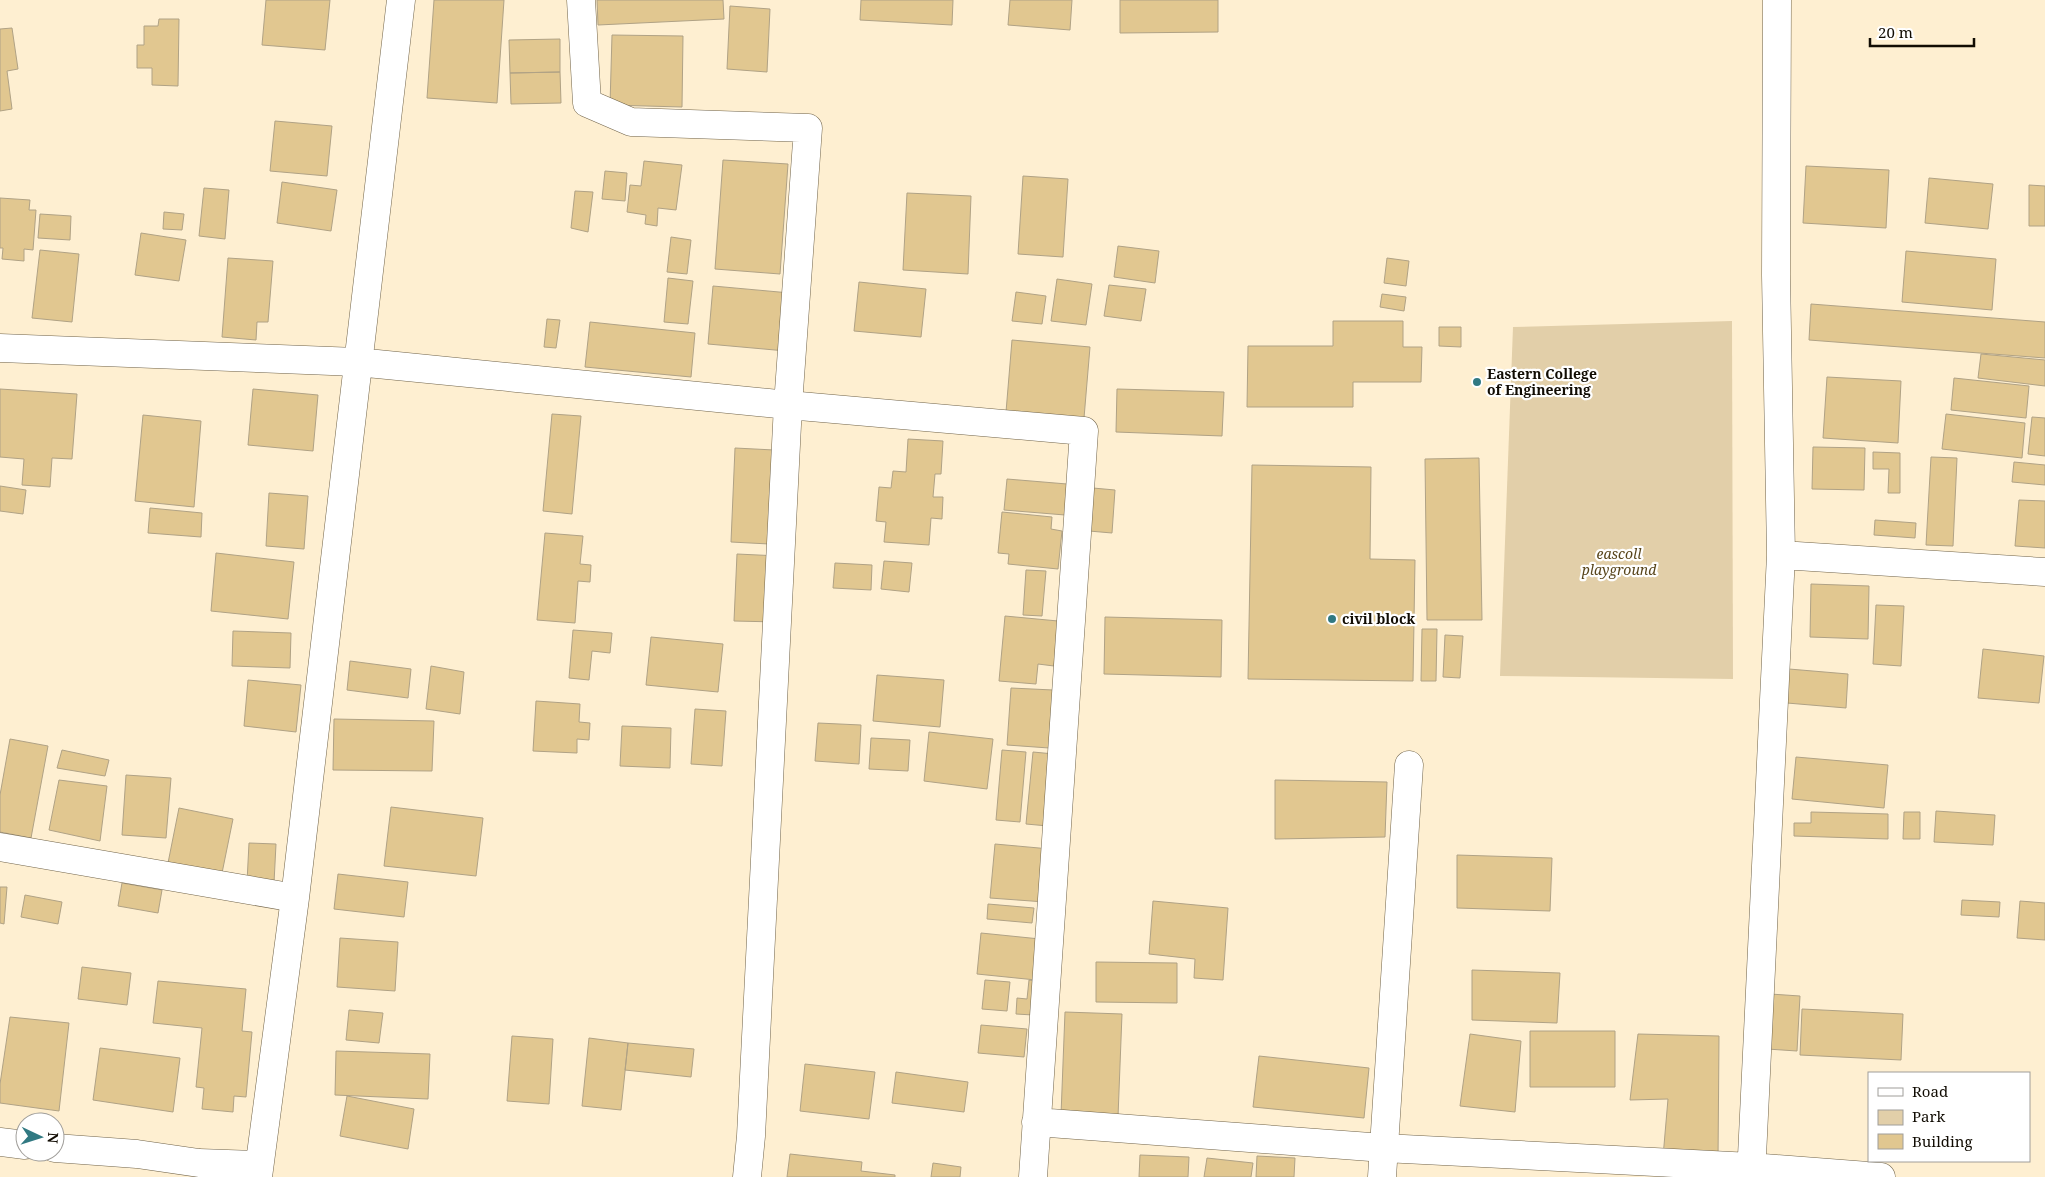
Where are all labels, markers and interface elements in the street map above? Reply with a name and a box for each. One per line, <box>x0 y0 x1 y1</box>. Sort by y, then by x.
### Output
scale bar <box>1870 15 1974 47</box>
text: 20 m <box>1878 22 1913 42</box>
place label: Eastern College of Engineering <box>1487 364 1597 399</box>
marker: Eastern College of Engineering <box>1471 376 1483 388</box>
park label: eascoll playground <box>1581 544 1657 579</box>
place label: civil block <box>1342 609 1415 628</box>
marker: civil block <box>1326 613 1338 625</box>
legend <box>1868 1072 2030 1162</box>
text: Road <box>1912 1081 1948 1101</box>
text: Park <box>1912 1106 1946 1126</box>
north arrow <box>15 1112 65 1162</box>
text: Building <box>1912 1131 1973 1151</box>
text: N <box>44 1132 63 1144</box>

